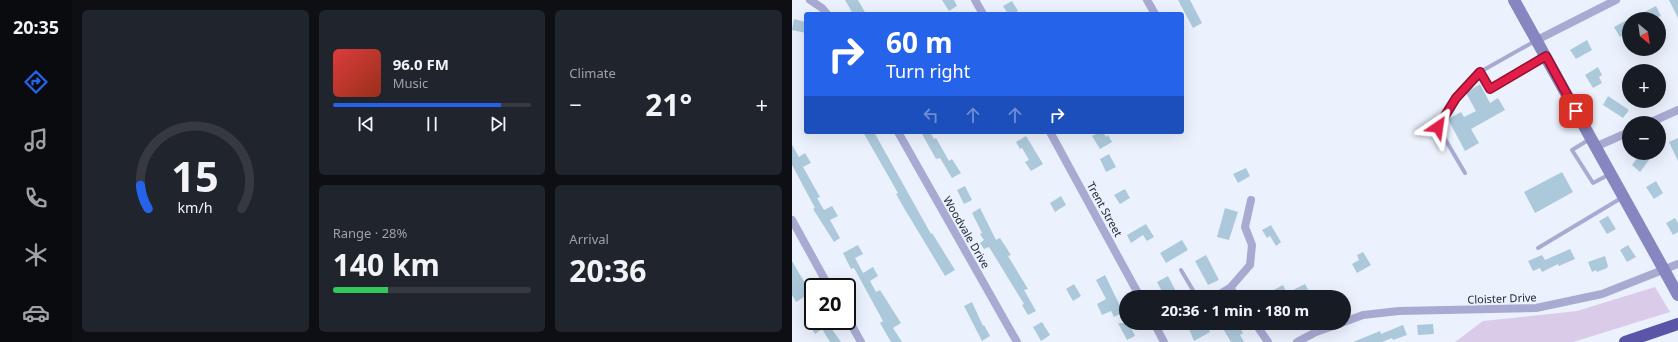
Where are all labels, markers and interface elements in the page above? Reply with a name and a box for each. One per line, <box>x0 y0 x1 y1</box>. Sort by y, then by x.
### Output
north arrow <box>1622 12 1666 56</box>
map controls <box>1622 12 1666 160</box>
text: 20:35 <box>13 15 59 39</box>
text: 60 m <box>886 23 953 61</box>
icon: right <box>820 28 872 80</box>
text: 96.0 FM <box>393 54 449 74</box>
text: Turn right <box>886 59 970 83</box>
text: Climate <box>569 64 616 82</box>
button: + <box>1622 64 1666 108</box>
icon: directions <box>22 68 50 96</box>
text: Music <box>393 74 428 92</box>
text: 21° <box>645 84 692 125</box>
text: − <box>569 89 582 119</box>
text: + <box>755 89 768 119</box>
pin <box>1559 94 1593 128</box>
icon: arrive <box>1565 100 1587 122</box>
icon: left <box>920 104 942 126</box>
icon: ahead <box>962 104 984 126</box>
icon: ahead <box>1004 104 1026 126</box>
icon: right <box>1046 104 1068 126</box>
position arrow <box>1417 106 1459 148</box>
icon: previous <box>355 113 377 135</box>
icon: pause <box>421 113 443 135</box>
icon: next <box>487 113 509 135</box>
button: − <box>1622 116 1666 160</box>
icon: music <box>22 126 50 154</box>
text: 15 <box>172 148 219 204</box>
street label: Trent Street <box>1084 179 1126 239</box>
icon: phone <box>22 184 50 212</box>
street label: Woodvale Drive <box>940 193 994 271</box>
text: km/h <box>178 198 213 217</box>
text: Range · 28% <box>333 224 407 242</box>
text: Arrival <box>569 230 609 248</box>
icon: climate <box>22 241 50 269</box>
text: 140 km <box>333 244 440 285</box>
text: 20:36 <box>569 250 646 291</box>
speed limit sign: 20 <box>804 278 856 330</box>
street label: Cloister Drive <box>1467 289 1537 307</box>
icon: car <box>22 299 50 327</box>
text: 20:36 · 1 min · 180 m <box>1161 300 1309 320</box>

